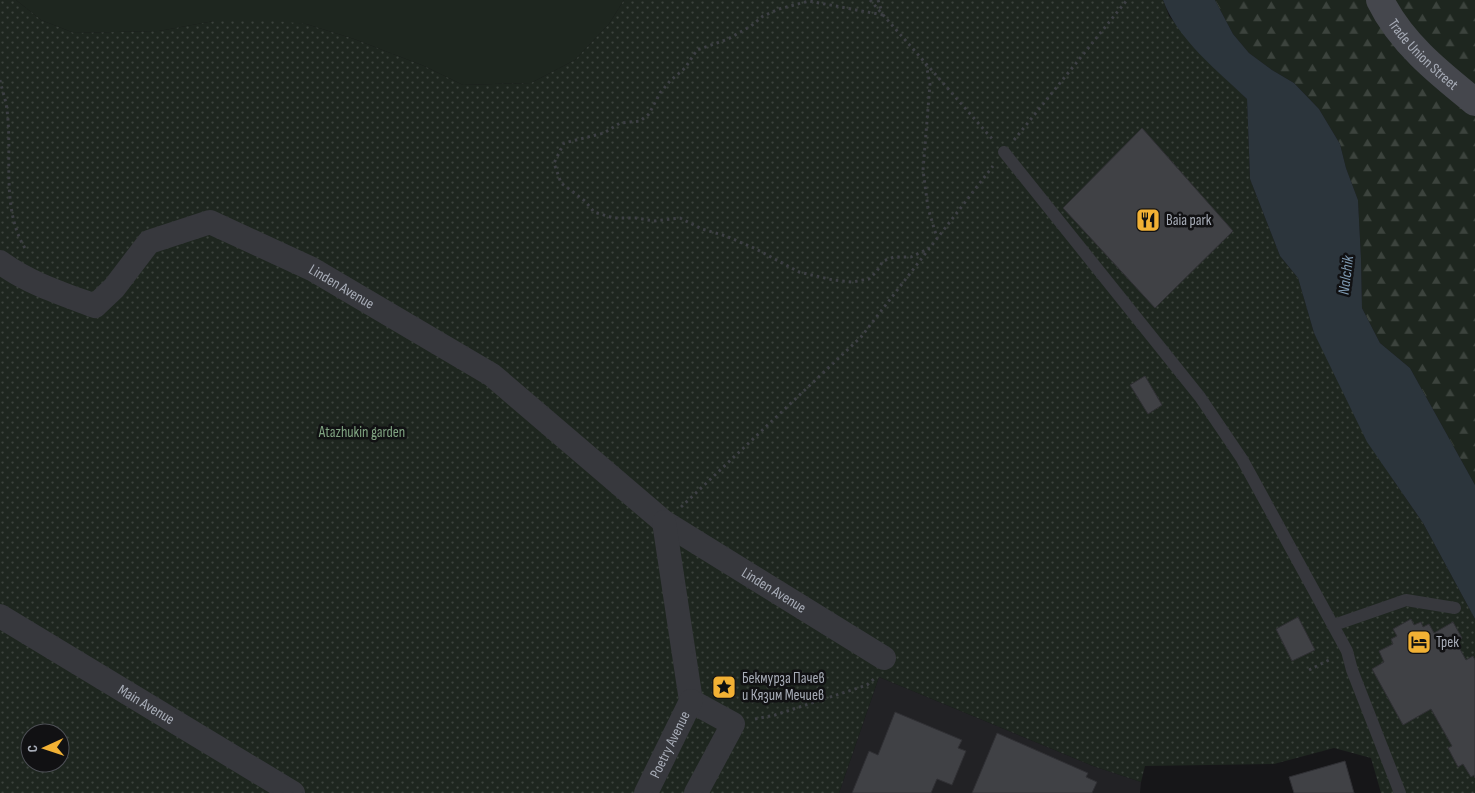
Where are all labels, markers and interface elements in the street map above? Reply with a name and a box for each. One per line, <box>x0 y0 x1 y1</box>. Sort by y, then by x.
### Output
street label: Trade Union Street <box>1384 15 1462 95</box>
restaurant icon: Baia park <box>1135 207 1161 233</box>
place label: Baia park <box>1166 211 1212 230</box>
water label: Nalchik <box>1335 254 1358 296</box>
street label: Linden Avenue <box>305 260 378 314</box>
park label: Atazhukin garden <box>318 423 405 442</box>
street label: Linden Avenue <box>738 563 810 618</box>
hotel icon: Трек <box>1406 629 1432 655</box>
place label: Трек <box>1436 633 1459 652</box>
place label: Бекмурза Пачев и Кязим Мечиев <box>742 669 825 705</box>
place icon: Бекмурза Пачев и Кязим Мечиев <box>711 674 737 700</box>
street label: Main Avenue <box>114 680 178 729</box>
street label: Poetry Avenue <box>646 708 695 781</box>
north arrow <box>20 723 70 773</box>
text: С <box>24 745 41 753</box>

